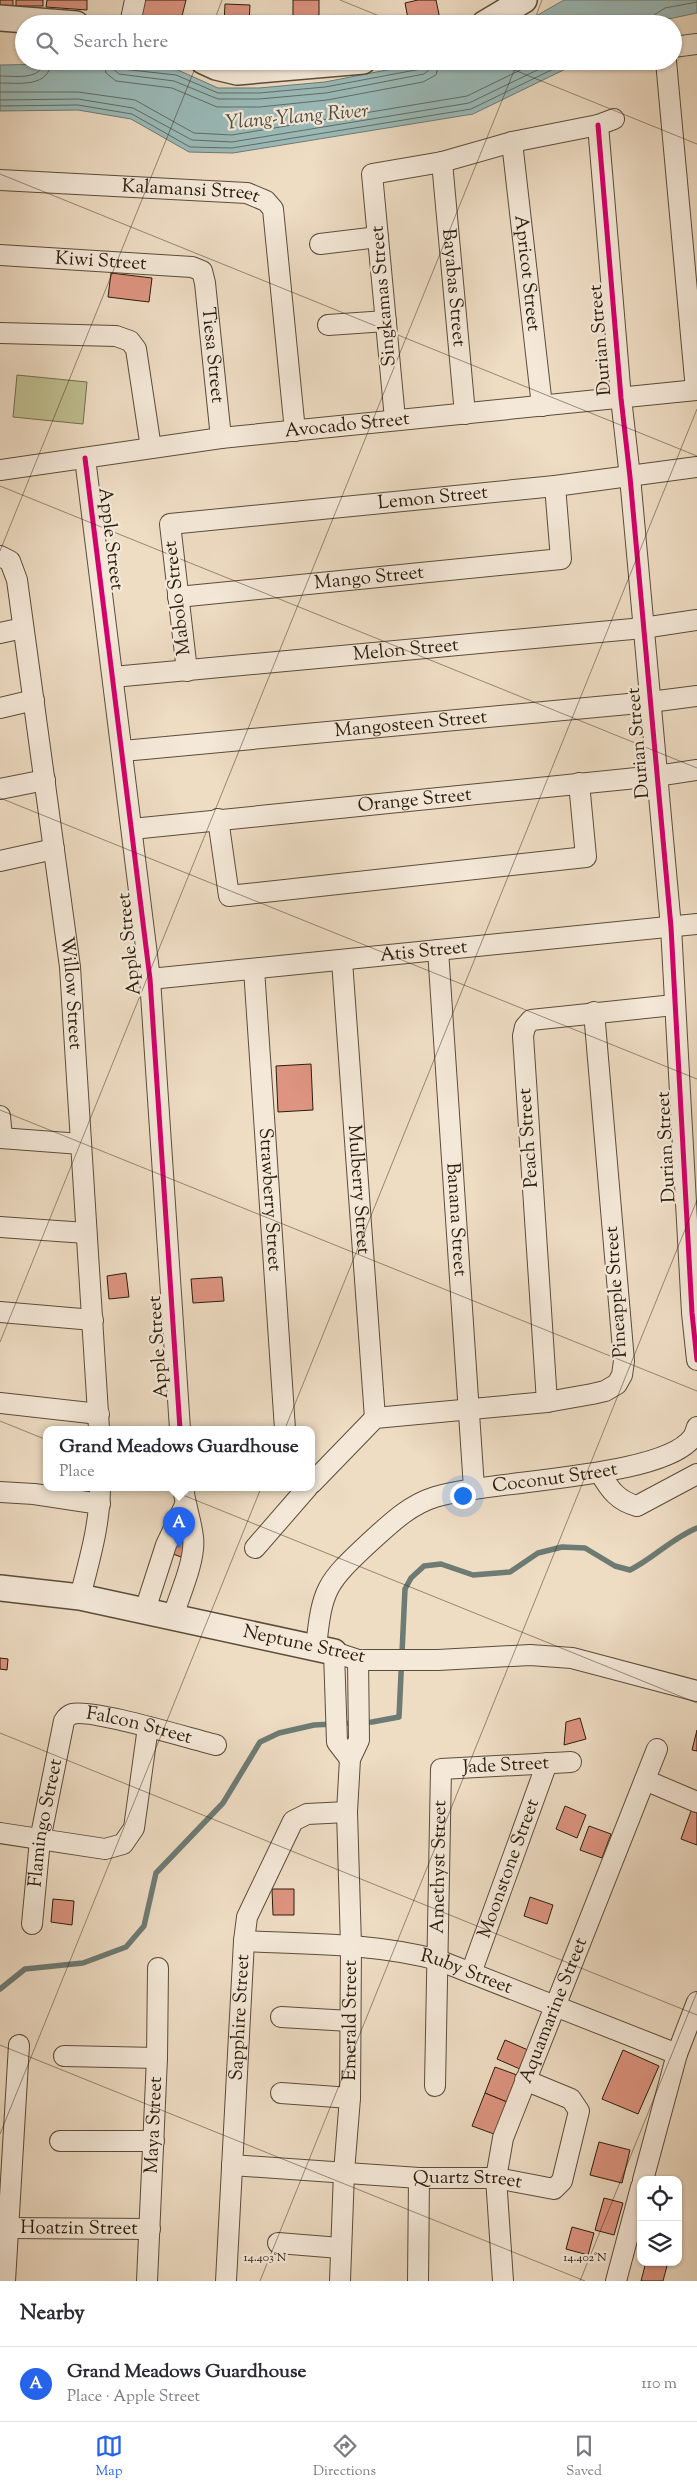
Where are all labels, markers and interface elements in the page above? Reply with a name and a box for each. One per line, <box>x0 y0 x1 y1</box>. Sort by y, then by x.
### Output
search box <box>15 15 682 70</box>
icon: search <box>33 29 61 57</box>
text: Search here <box>73 29 168 56</box>
water label: Ylang-Ylang River <box>224 97 370 139</box>
street label: Kalamansi Street <box>121 173 265 211</box>
street label: Apricot Street <box>507 214 547 333</box>
street label: Singkamas Street <box>364 224 404 368</box>
street label: Bayabas Street <box>435 227 472 348</box>
street label: Kiwi Street <box>54 245 148 278</box>
street label: Durian Street <box>583 283 619 397</box>
street label: Tiesa Street <box>194 306 231 405</box>
street label: Avocado Street <box>283 406 411 445</box>
street label: Lemon Street <box>376 479 490 517</box>
street label: Apple Street <box>90 486 130 592</box>
street label: Mabolo Street <box>158 539 198 657</box>
street label: Mango Street <box>313 559 426 597</box>
street label: Melon Street <box>352 632 460 668</box>
street label: Durian Street <box>621 686 657 800</box>
street label: Mangosteen Street <box>333 704 489 745</box>
street label: Orange Street <box>356 781 473 820</box>
street label: Apple Street <box>111 891 149 997</box>
street label: Atis Street <box>379 934 469 969</box>
street label: Willow Street <box>52 935 89 1051</box>
street label: Peach Street <box>512 1087 546 1189</box>
street label: Durian Street <box>651 1090 683 1203</box>
street label: Mulberry Street <box>340 1124 377 1256</box>
street label: Strawberry Street <box>251 1127 288 1273</box>
street label: Banana Street <box>439 1162 473 1278</box>
street label: Pineapple Street <box>599 1225 635 1359</box>
street label: Apple Street <box>142 1294 176 1399</box>
popup <box>43 1426 315 1491</box>
text: Grand Meadows Guardhouse <box>59 1434 299 1461</box>
street label: Coconut Street <box>491 1456 620 1500</box>
text: Place <box>59 1461 95 1484</box>
your location <box>450 1483 476 1509</box>
pin: A <box>163 1507 195 1548</box>
street label: Neptune Street <box>240 1619 368 1671</box>
street label: Falcon Street <box>85 1700 195 1751</box>
street label: Jade Street <box>461 1750 550 1781</box>
street label: Flamingo Street <box>22 1756 70 1888</box>
street label: Moonstone Street <box>471 1795 547 1942</box>
street label: Amethyst Street <box>424 1799 454 1934</box>
street label: Aquamarine Street <box>513 1933 595 2087</box>
street label: Ruby Street <box>418 1943 517 2002</box>
street label: Sapphire Street <box>223 1953 257 2081</box>
street label: Emerald Street <box>337 1959 364 2081</box>
street label: Maya Street <box>138 2075 170 2174</box>
street label: Quartz Street <box>413 2165 525 2196</box>
map controls <box>637 2176 682 2266</box>
button: locate <box>637 2176 682 2221</box>
street label: Hoatzin Street <box>20 2215 138 2242</box>
button: layers <box>637 2221 682 2266</box>
text: 14.403°N <box>244 2249 287 2267</box>
text: 14.402°N <box>563 2249 607 2267</box>
text: Nearby <box>20 2299 85 2329</box>
text: Grand Meadows Guardhouse <box>67 2359 306 2386</box>
text: A <box>30 2373 43 2396</box>
text: 110 m <box>641 2373 677 2396</box>
text: Place · Apple Street <box>67 2386 200 2409</box>
tab: Map <box>95 2432 123 2482</box>
tab: Directions <box>313 2432 376 2482</box>
tab: Saved <box>566 2432 602 2482</box>

